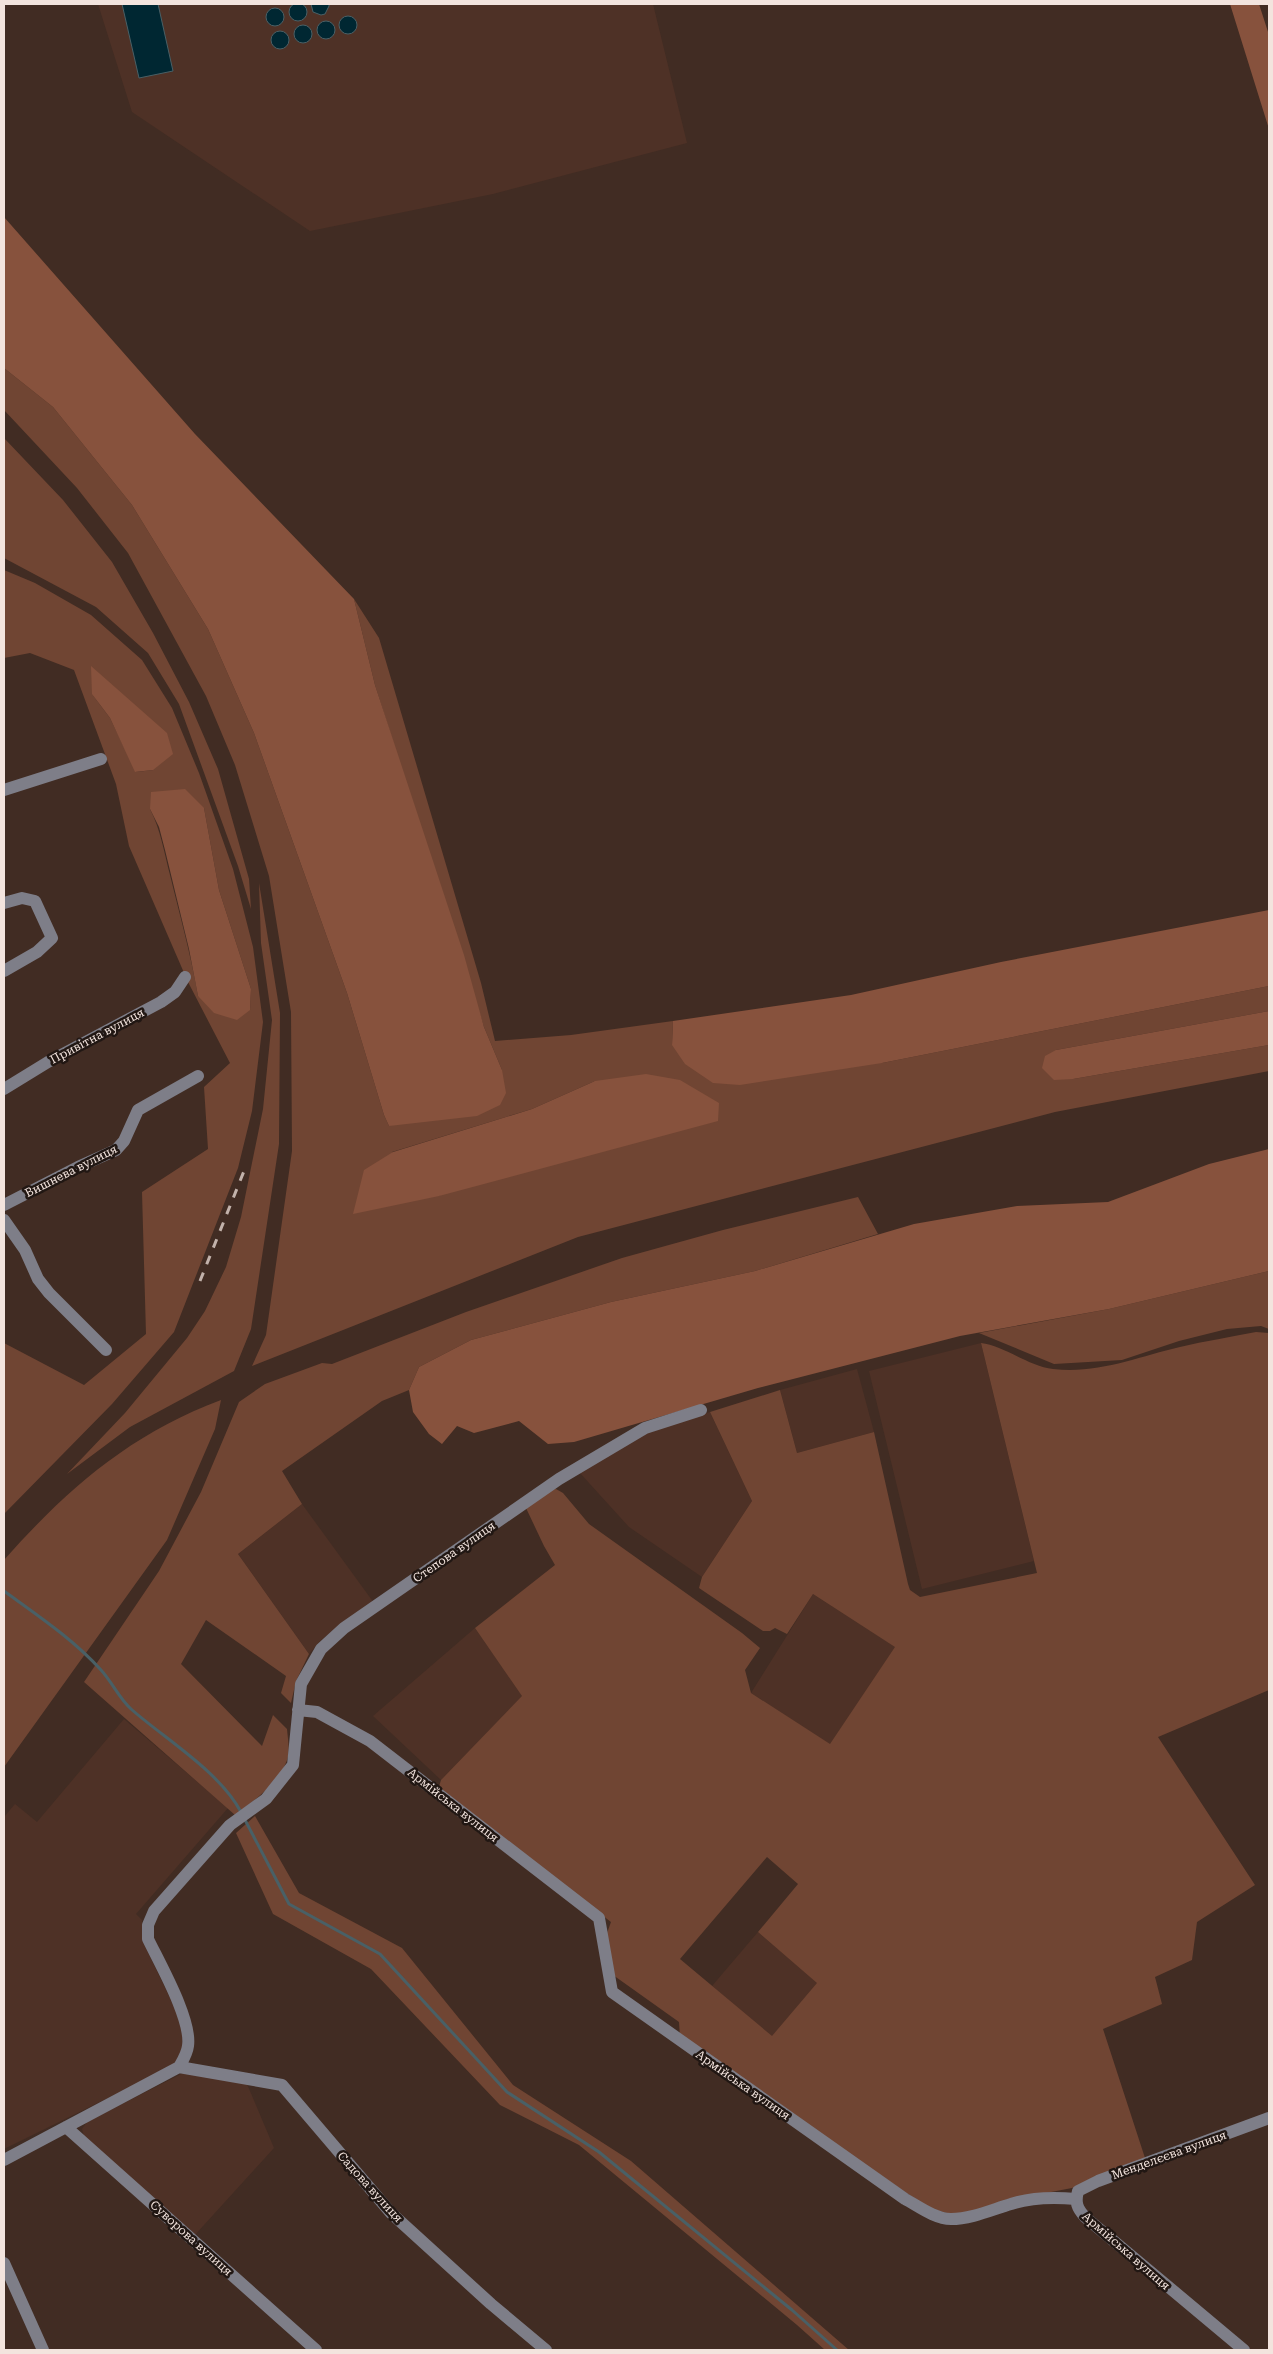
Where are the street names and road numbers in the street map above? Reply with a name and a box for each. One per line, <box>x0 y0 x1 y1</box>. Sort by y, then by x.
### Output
street label: Привітна вулиця <box>48 1005 147 1067</box>
street label: Вишнева вулиця <box>23 1142 120 1200</box>
street label: Степова вулиця <box>410 1518 498 1586</box>
street label: Армійська вулиця <box>405 1765 501 1845</box>
street label: Армійська вулиця <box>693 2047 793 2123</box>
street label: Менделєєва вулиця <box>1110 2128 1228 2182</box>
street label: Садова вулиця <box>335 2149 405 2225</box>
street label: Суворова вулиця <box>147 2198 235 2279</box>
street label: Армійська вулиця <box>1079 2209 1173 2293</box>

